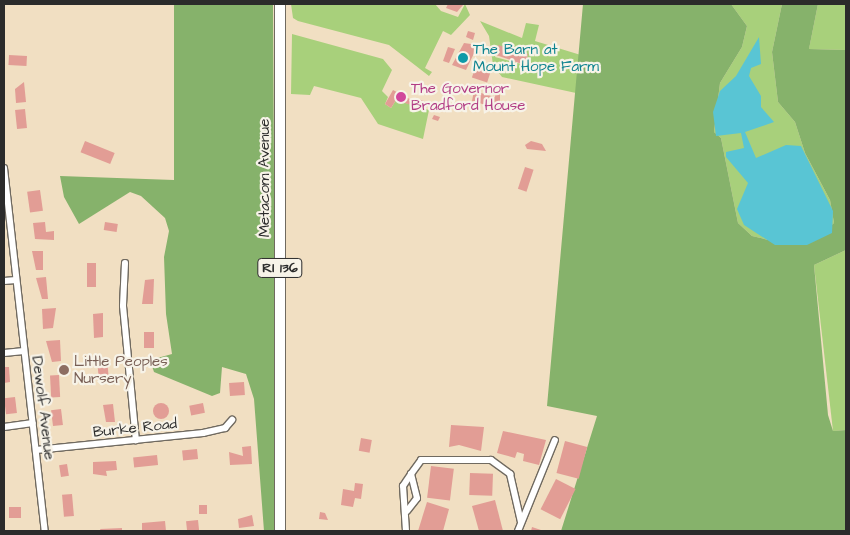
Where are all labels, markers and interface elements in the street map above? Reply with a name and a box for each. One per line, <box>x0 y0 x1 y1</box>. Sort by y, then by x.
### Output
place label: The Barn at Mount Hope Farm <box>473 40 599 75</box>
marker: The Barn at Mount Hope Farm <box>457 52 469 64</box>
place label: The Governor Bradford House <box>411 79 525 114</box>
marker: The Governor Bradford House <box>395 91 407 103</box>
street label: Metacom Avenue <box>256 119 274 237</box>
road number: RI 136 <box>256 256 304 280</box>
place label: Little Peoples Nursery <box>74 352 168 387</box>
street label: Dewolf Avenue <box>28 355 58 461</box>
marker: Little Peoples Nursery <box>58 364 70 376</box>
street label: Burke Road <box>92 415 178 441</box>

